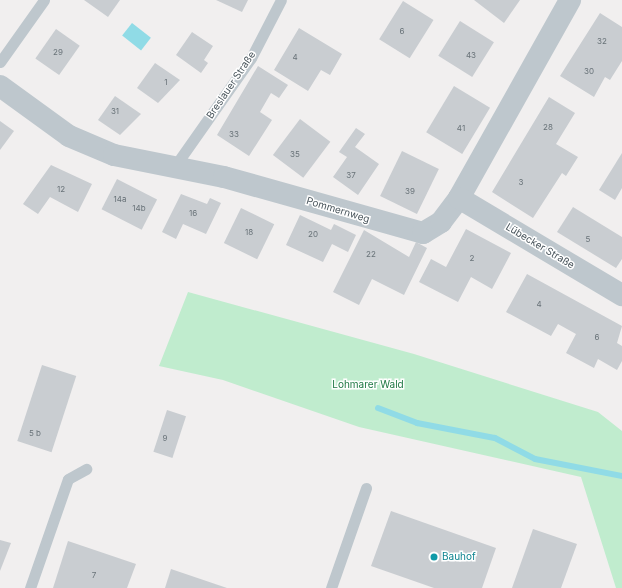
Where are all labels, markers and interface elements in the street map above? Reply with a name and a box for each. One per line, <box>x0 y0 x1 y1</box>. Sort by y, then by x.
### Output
house number: 6 <box>400 27 404 37</box>
house number: 32 <box>597 37 607 47</box>
house number: 29 <box>53 48 63 58</box>
street label: Breslauer Straße <box>204 49 258 121</box>
house number: 43 <box>466 51 476 61</box>
house number: 4 <box>292 53 298 63</box>
house number: 30 <box>584 67 594 77</box>
house number: 1 <box>164 78 168 88</box>
house number: 31 <box>111 107 119 117</box>
house number: 28 <box>543 123 553 133</box>
house number: 41 <box>457 124 465 134</box>
house number: 33 <box>229 130 239 140</box>
house number: 35 <box>290 150 300 160</box>
house number: 37 <box>346 171 356 181</box>
house number: 3 <box>519 178 523 188</box>
house number: 12 <box>57 185 65 195</box>
house number: 39 <box>405 187 415 197</box>
house number: 14a <box>114 195 126 205</box>
street label: Pommernweg <box>305 195 371 225</box>
house number: 14b <box>132 204 146 214</box>
house number: 16 <box>189 209 197 219</box>
street label: Lübecker Straße <box>503 221 577 271</box>
house number: 18 <box>245 228 253 238</box>
house number: 20 <box>308 230 318 240</box>
house number: 5 <box>586 235 590 245</box>
house number: 22 <box>366 250 376 260</box>
house number: 2 <box>470 254 474 264</box>
house number: 4 <box>536 300 542 310</box>
house number: 6 <box>595 333 599 343</box>
park label: Lohmarer Wald <box>332 379 404 391</box>
house number: 5 b <box>29 429 41 439</box>
house number: 9 <box>163 434 167 444</box>
place label: Bauhof <box>442 551 476 563</box>
marker: Bauhof <box>429 552 439 562</box>
house number: 7 <box>92 571 96 581</box>

